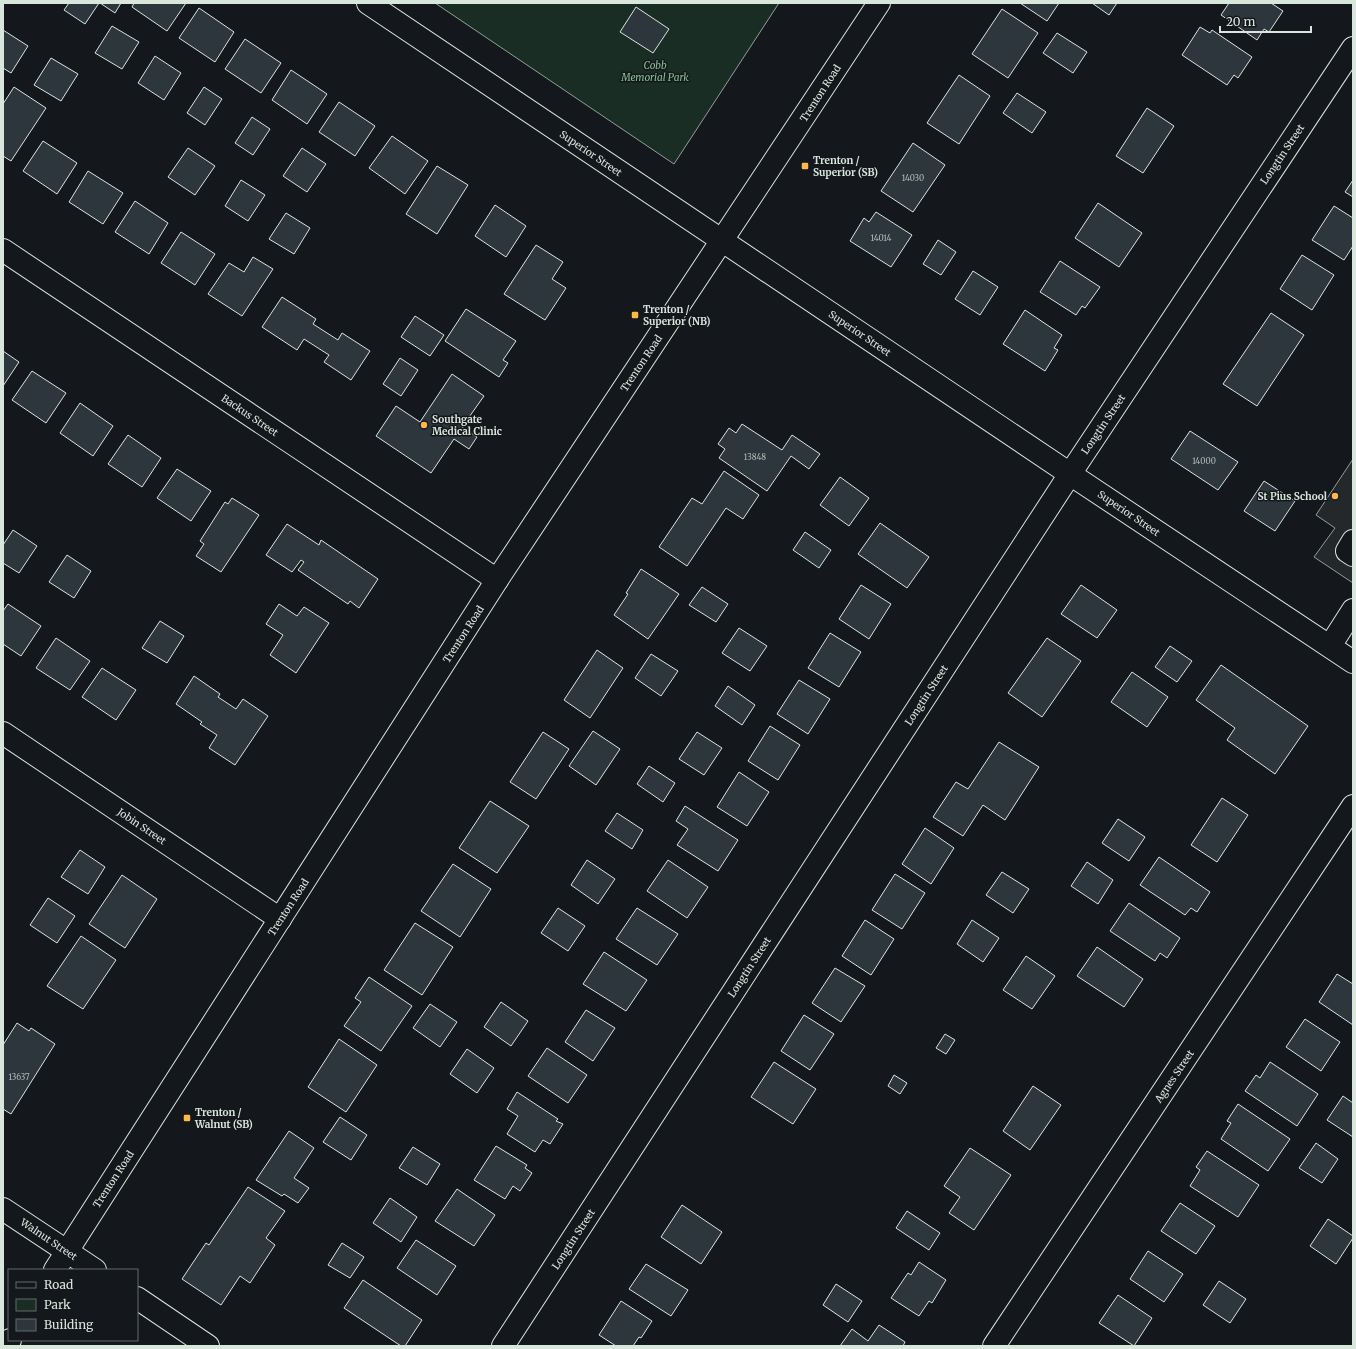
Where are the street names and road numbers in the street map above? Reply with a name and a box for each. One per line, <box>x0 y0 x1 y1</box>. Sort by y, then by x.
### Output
street label: Trenton Road <box>797 62 844 124</box>
street label: Longtin Street <box>1258 122 1307 187</box>
street label: Superior Street <box>557 128 625 179</box>
street label: Superior Street <box>826 308 894 359</box>
street label: Trenton Road <box>618 332 665 394</box>
street label: Backus Street <box>219 392 281 439</box>
street label: Longtin Street <box>1079 392 1128 457</box>
street label: Superior Street <box>1095 488 1163 539</box>
street label: Trenton Road <box>440 603 487 665</box>
street label: Longtin Street <box>902 662 951 728</box>
street label: Jobin Street <box>114 805 169 848</box>
street label: Trenton Road <box>265 876 312 938</box>
street label: Longtin Street <box>725 934 774 1000</box>
street label: Agnes Street <box>1151 1047 1197 1106</box>
street label: Trenton Road <box>90 1148 137 1210</box>
street label: Longtin Street <box>549 1206 598 1272</box>
street label: Walnut Street <box>17 1215 80 1263</box>

